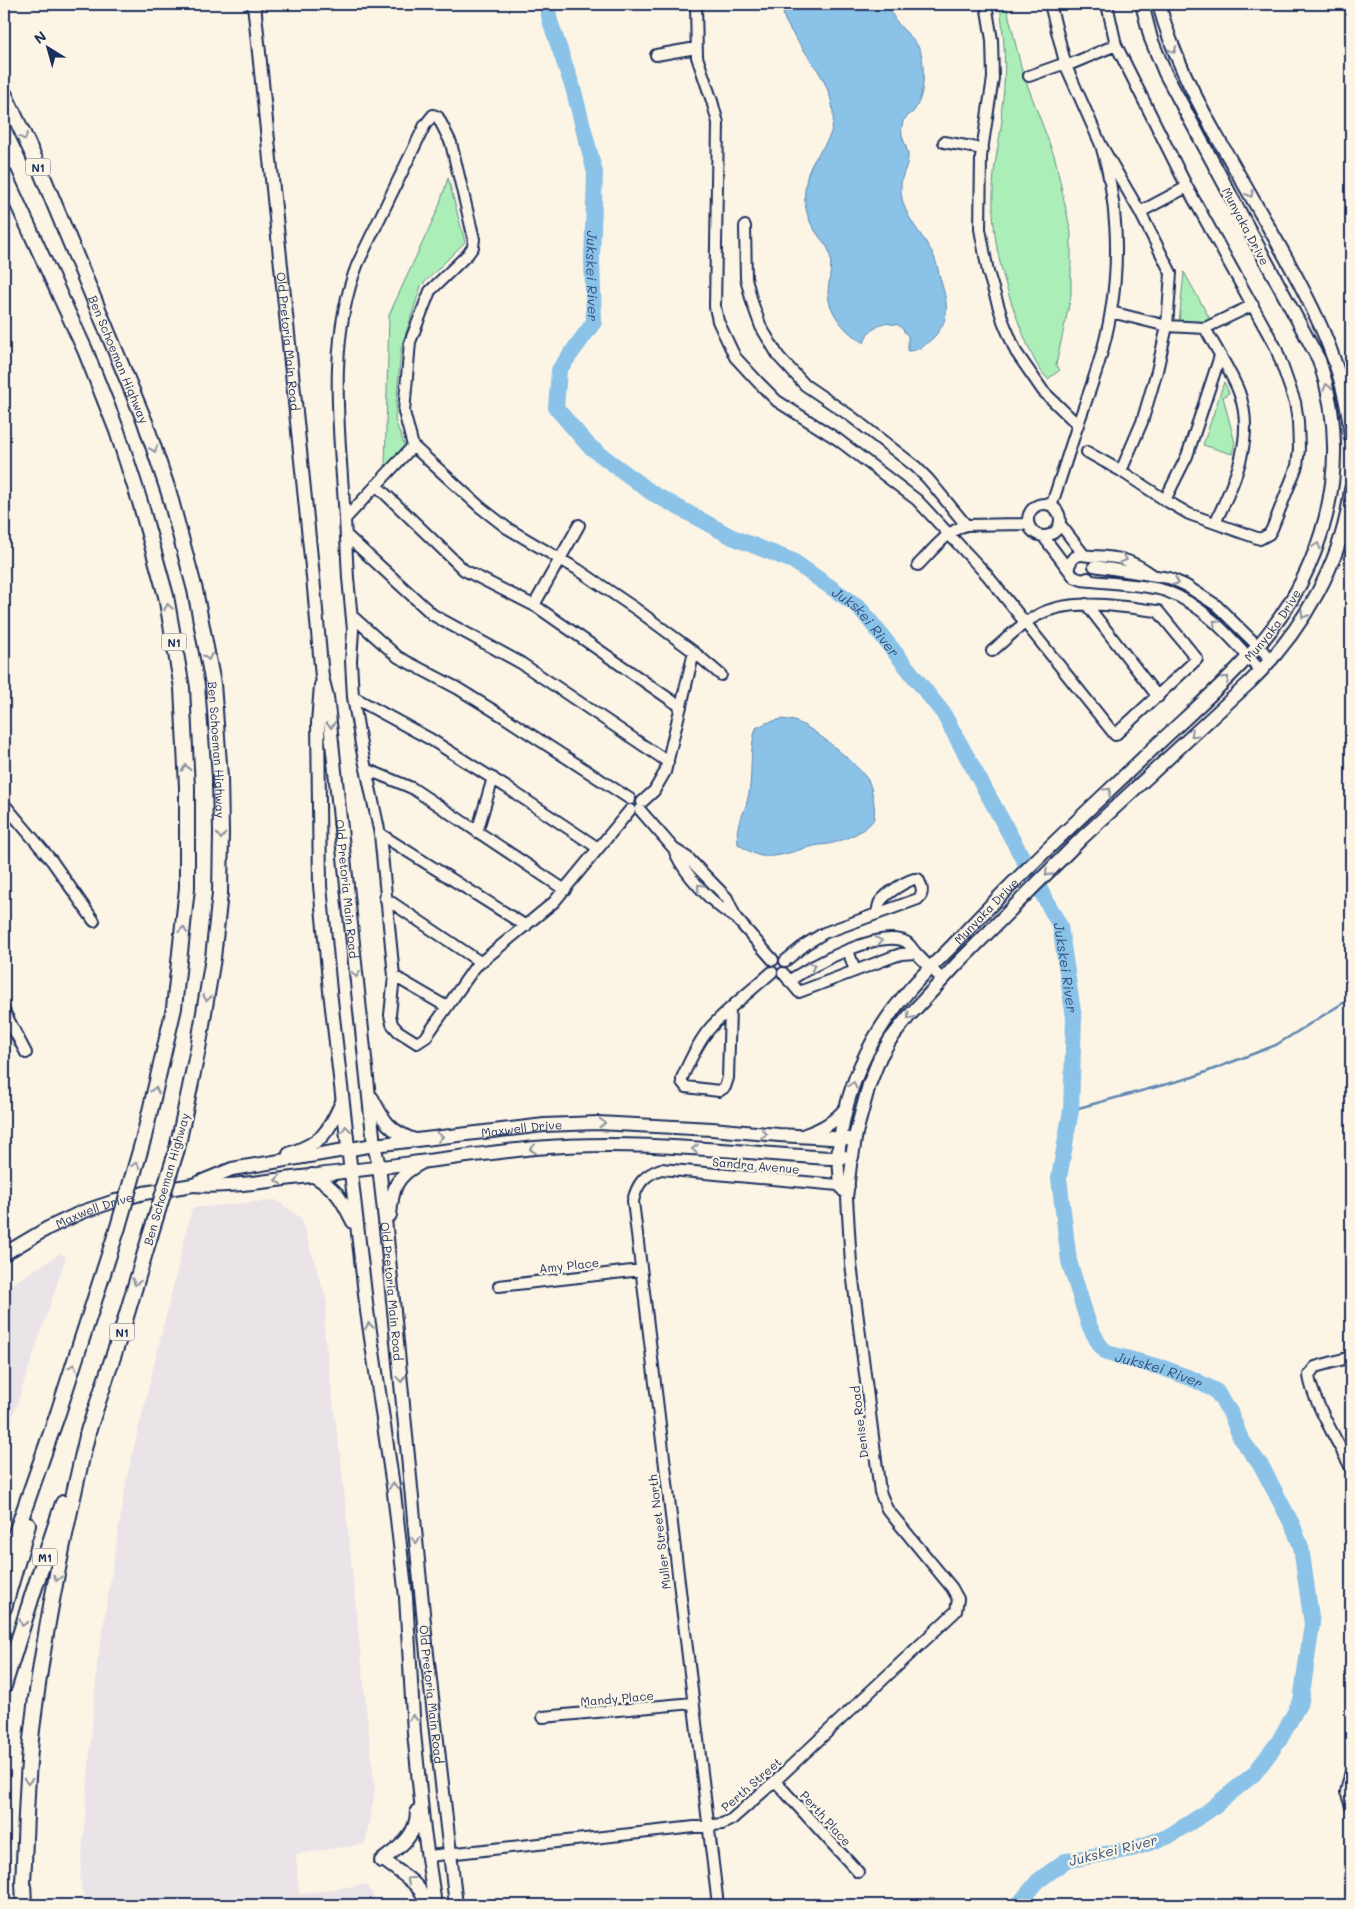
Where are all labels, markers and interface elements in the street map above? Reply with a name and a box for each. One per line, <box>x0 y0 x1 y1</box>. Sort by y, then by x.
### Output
north arrow <box>22 22 72 72</box>
text: N <box>30 26 50 48</box>
one-way arrow <box>1167 45 1178 54</box>
one-way arrow <box>18 132 29 141</box>
road number: N1 <box>26 158 50 176</box>
street label: Munyaka Drive <box>1219 184 1273 268</box>
one-way arrow <box>1243 188 1253 197</box>
water label: Jukskei River <box>582 230 603 322</box>
street label: Old Pretoria Main Road <box>274 271 304 412</box>
street label: Ben Schoeman Highway <box>85 293 153 426</box>
one-way arrow <box>1322 382 1333 391</box>
one-way arrow <box>149 444 159 453</box>
one-way arrow <box>1311 543 1321 551</box>
one-way arrow <box>1119 554 1128 564</box>
one-way arrow <box>1171 575 1180 586</box>
water label: Jukskei River <box>829 582 904 660</box>
street label: Munyaka Drive <box>1240 586 1304 665</box>
one-way arrow <box>163 602 173 611</box>
one-way arrow <box>1300 610 1310 619</box>
one-way arrow <box>1213 620 1222 629</box>
road number: N1 <box>162 634 186 650</box>
one-way arrow <box>202 653 213 662</box>
one-way arrow <box>1220 676 1229 685</box>
street label: Ben Schoeman Highway <box>205 681 229 818</box>
one-way arrow <box>325 721 335 729</box>
one-way arrow <box>1191 728 1200 737</box>
one-way arrow <box>181 763 191 771</box>
one-way arrow <box>1102 788 1111 797</box>
street label: Old Pretoria Main Road <box>332 819 363 959</box>
one-way arrow <box>216 833 226 841</box>
one-way arrow <box>1044 867 1053 876</box>
street label: Munyaka Drive <box>950 874 1022 947</box>
one-way arrow <box>697 883 706 892</box>
water label: Jukskei River <box>1050 921 1083 1014</box>
one-way arrow <box>177 926 188 934</box>
one-way arrow <box>874 936 883 947</box>
one-way arrow <box>807 962 816 972</box>
one-way arrow <box>351 970 362 978</box>
one-way arrow <box>202 994 212 1002</box>
one-way arrow <box>907 1010 916 1019</box>
one-way arrow <box>847 1081 857 1089</box>
one-way arrow <box>149 1085 160 1094</box>
street label: Ben Schoeman Highway <box>139 1111 193 1247</box>
street label: Maxwell Drive <box>480 1116 563 1140</box>
one-way arrow <box>598 1118 606 1128</box>
one-way arrow <box>341 1125 352 1133</box>
one-way arrow <box>760 1128 768 1139</box>
one-way arrow <box>436 1132 444 1143</box>
one-way arrow <box>528 1143 536 1154</box>
one-way arrow <box>691 1144 699 1155</box>
street label: Sandra Avenue <box>712 1153 800 1177</box>
one-way arrow <box>130 1162 140 1170</box>
one-way arrow <box>274 1174 282 1185</box>
street label: Maxwell Drive <box>53 1188 135 1231</box>
street label: Old Pretoria Main Road <box>377 1221 407 1362</box>
street label: Amy Place <box>538 1254 600 1276</box>
one-way arrow <box>132 1278 142 1286</box>
one-way arrow <box>364 1321 375 1329</box>
road number: N1 <box>110 1324 134 1340</box>
water label: Jukskei River <box>1113 1346 1206 1392</box>
one-way arrow <box>68 1363 78 1372</box>
one-way arrow <box>395 1375 406 1383</box>
street label: Denise Road <box>847 1384 871 1459</box>
street label: Muller Street North <box>644 1473 674 1590</box>
one-way arrow <box>389 1482 399 1491</box>
one-way arrow <box>410 1537 421 1545</box>
road number: M1 <box>32 1548 58 1565</box>
one-way arrow <box>52 1573 62 1582</box>
one-way arrow <box>19 1619 29 1627</box>
street label: Old Pretoria Main Road <box>416 1624 448 1765</box>
street label: Mandy Place <box>580 1687 654 1709</box>
one-way arrow <box>408 1714 419 1722</box>
street label: Perth Street <box>717 1753 785 1815</box>
one-way arrow <box>23 1778 33 1785</box>
street label: Perth Place <box>797 1787 855 1849</box>
water label: Jukskei River <box>1067 1830 1159 1870</box>
one-way arrow <box>406 1877 416 1886</box>

